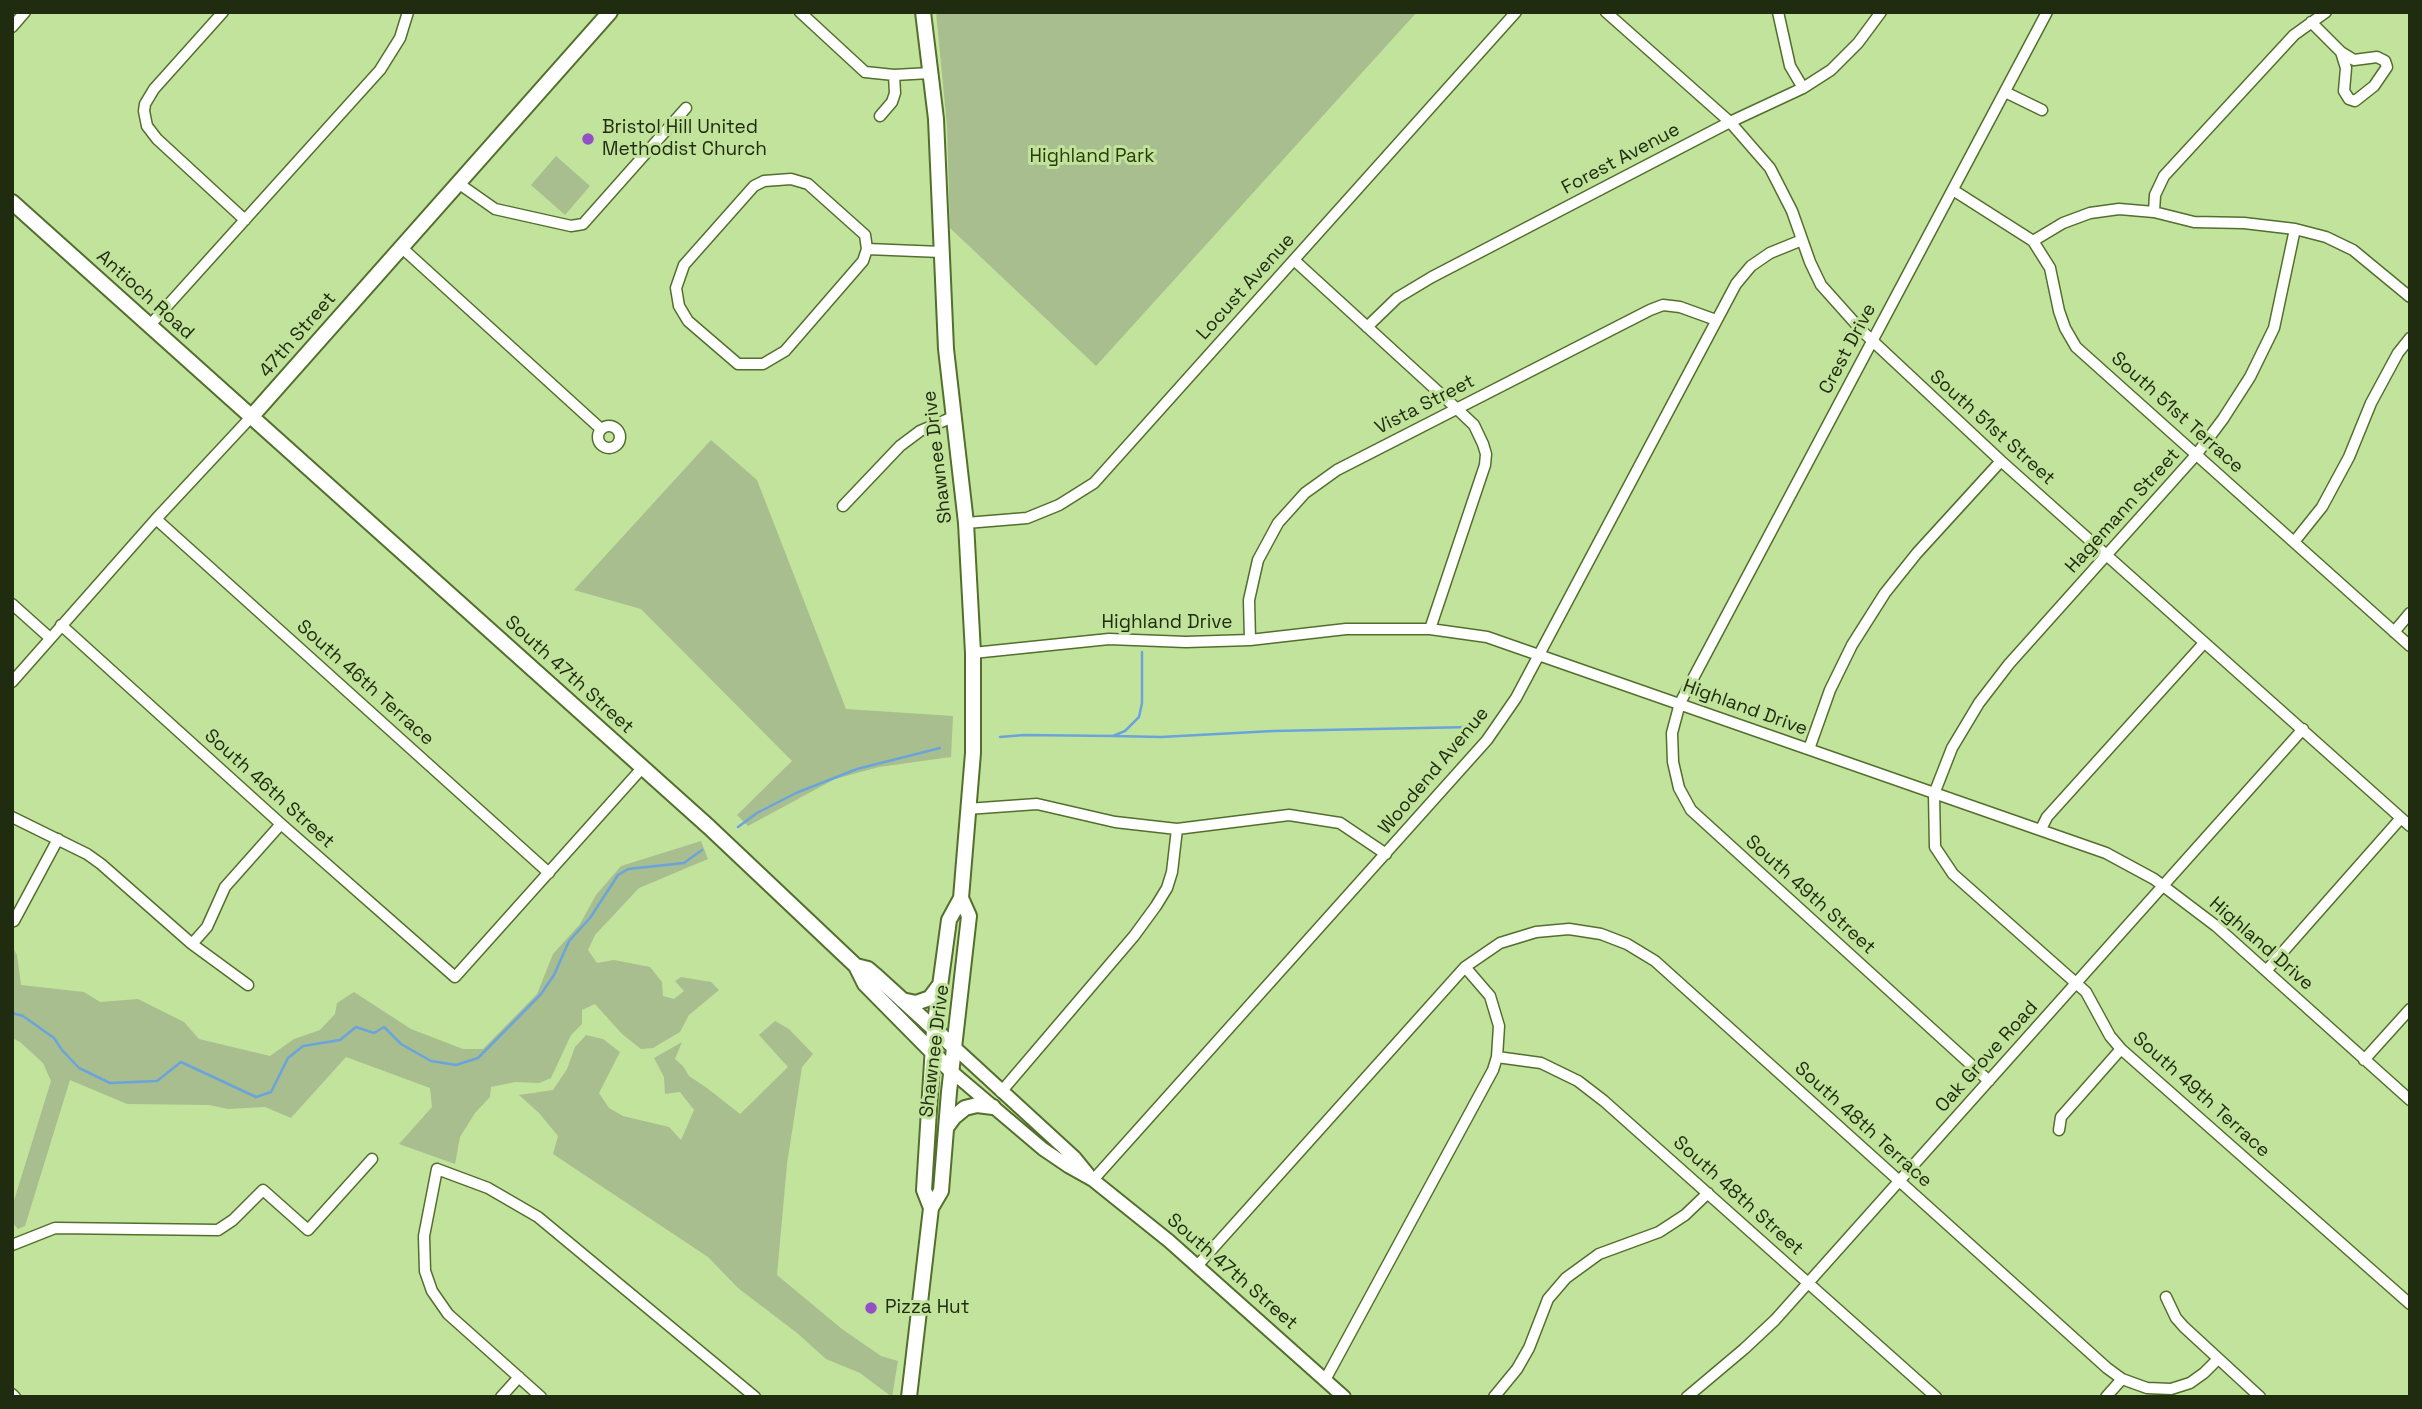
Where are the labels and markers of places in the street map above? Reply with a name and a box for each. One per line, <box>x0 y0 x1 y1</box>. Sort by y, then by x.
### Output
place label: Bristol Hill United Methodist Church <box>602 117 767 161</box>
marker: Bristol Hill United Methodist Church <box>580 131 596 147</box>
place label: Pizza Hut <box>885 1297 969 1319</box>
marker: Pizza Hut <box>863 1300 879 1316</box>

